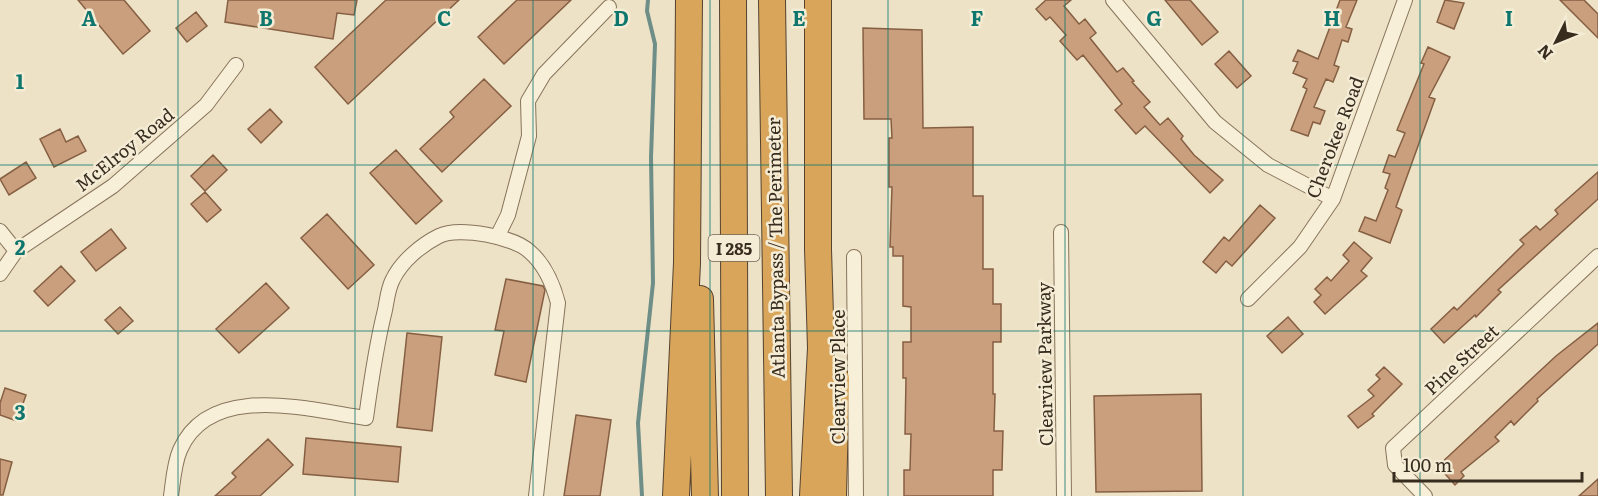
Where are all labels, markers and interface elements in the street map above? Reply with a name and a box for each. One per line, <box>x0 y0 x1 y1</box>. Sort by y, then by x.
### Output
text: A <box>81 2 97 32</box>
text: B <box>259 2 273 32</box>
text: C <box>437 2 451 32</box>
text: D <box>613 2 629 32</box>
text: E <box>792 2 806 32</box>
text: F <box>971 2 984 32</box>
text: G <box>1146 2 1162 32</box>
text: H <box>1324 2 1340 32</box>
text: I <box>1505 2 1513 32</box>
north arrow <box>1526 12 1586 72</box>
text: N <box>1531 40 1558 66</box>
text: 1 <box>16 65 24 95</box>
street label: Cherokee Road <box>1298 72 1370 202</box>
street label: McElroy Road <box>69 101 179 197</box>
street label: Atlanta Bypass / The Perimeter <box>759 117 791 379</box>
text: 2 <box>15 231 26 261</box>
road number: I 285 <box>708 235 760 261</box>
street label: Clearview Parkway <box>1029 281 1059 446</box>
street label: Clearview Place <box>824 309 851 445</box>
street label: Pine Street <box>1418 317 1505 401</box>
text: 3 <box>14 396 26 426</box>
scale bar <box>1394 445 1582 483</box>
text: 100 m <box>1403 451 1452 478</box>

